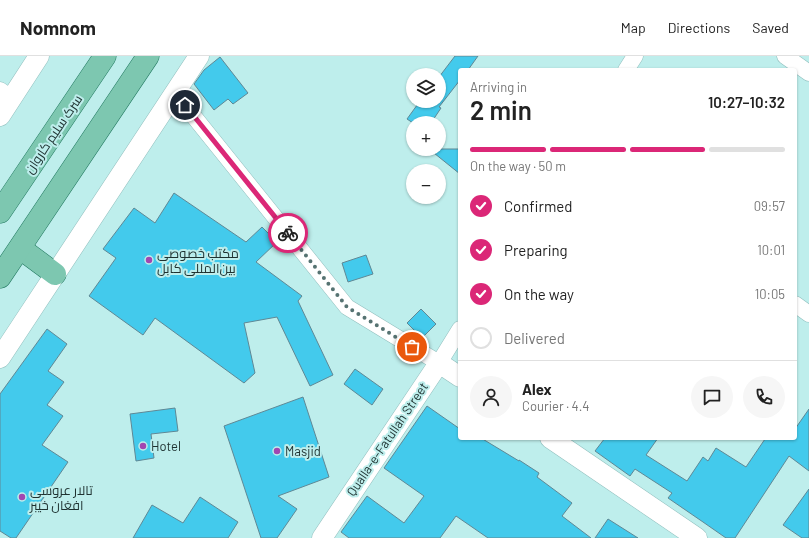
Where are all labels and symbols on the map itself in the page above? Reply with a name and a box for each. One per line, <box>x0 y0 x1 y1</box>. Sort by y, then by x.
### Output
pin <box>168 88 202 122</box>
street label: سرک سلیم کاروان <box>21 92 87 178</box>
courier <box>268 213 308 253</box>
place label: مکتب خصوصی بین‌المللی کابل <box>157 245 239 276</box>
marker: مکتب خصوصی بین‌المللی کابل <box>144 255 154 265</box>
pin <box>395 330 429 364</box>
street label: Qualla-e-Fatullah Street <box>343 379 431 499</box>
place label: Hotel <box>151 438 181 454</box>
marker: Hotel <box>138 441 148 451</box>
place label: Masjid <box>285 443 321 459</box>
marker: Masjid <box>272 446 282 456</box>
place label: تالار عروسی افغان خیبر <box>29 482 93 513</box>
marker: تالار عروسی افغان خیبر <box>17 492 27 502</box>

